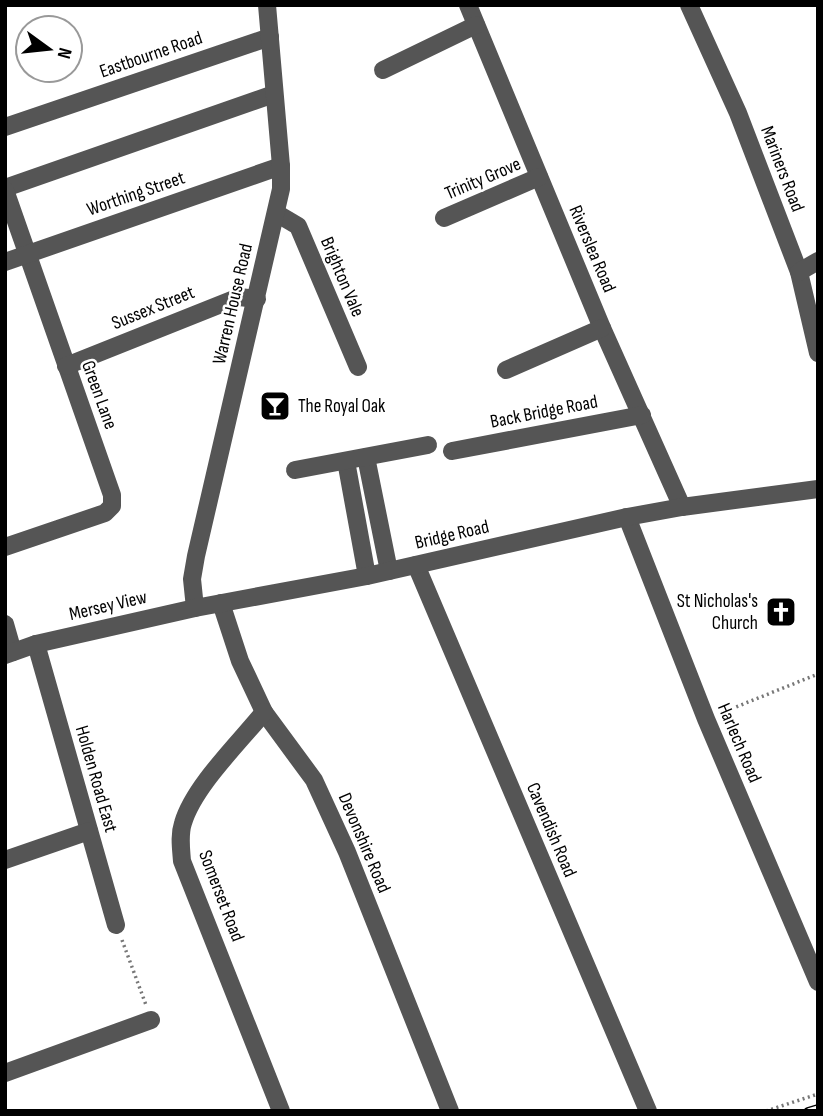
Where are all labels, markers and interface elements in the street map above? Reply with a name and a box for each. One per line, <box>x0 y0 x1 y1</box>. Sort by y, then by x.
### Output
north arrow <box>14 14 84 84</box>
street label: Eastbourne Road <box>97 27 205 83</box>
text: N <box>52 45 76 61</box>
street label: Mariners Road <box>755 123 809 215</box>
street label: Trinity Grove <box>442 153 524 205</box>
street label: Worthing Street <box>84 166 188 221</box>
street label: Riverslea Road <box>563 202 621 296</box>
street label: Brighton Vale <box>315 234 369 320</box>
street label: Warren House Road <box>208 241 258 367</box>
street label: Sussex Street <box>108 281 198 335</box>
street label: Green Lane <box>76 358 122 432</box>
bar icon: The Royal Oak <box>258 389 292 423</box>
street label: Back Bridge Road <box>488 390 600 434</box>
place label: The Royal Oak <box>298 395 386 418</box>
street label: Bridge Road <box>413 515 491 555</box>
street label: Mersey View <box>67 586 149 626</box>
place label: St Nicholas's Church <box>677 590 758 635</box>
church icon: St Nicholas's Church <box>764 595 798 629</box>
street label: Harlech Road <box>712 700 766 786</box>
street label: Holden Road East <box>70 723 122 835</box>
street label: Cavendish Road <box>521 779 581 881</box>
street label: Devonshire Road <box>333 790 395 896</box>
street label: Somerset Road <box>193 847 249 945</box>

